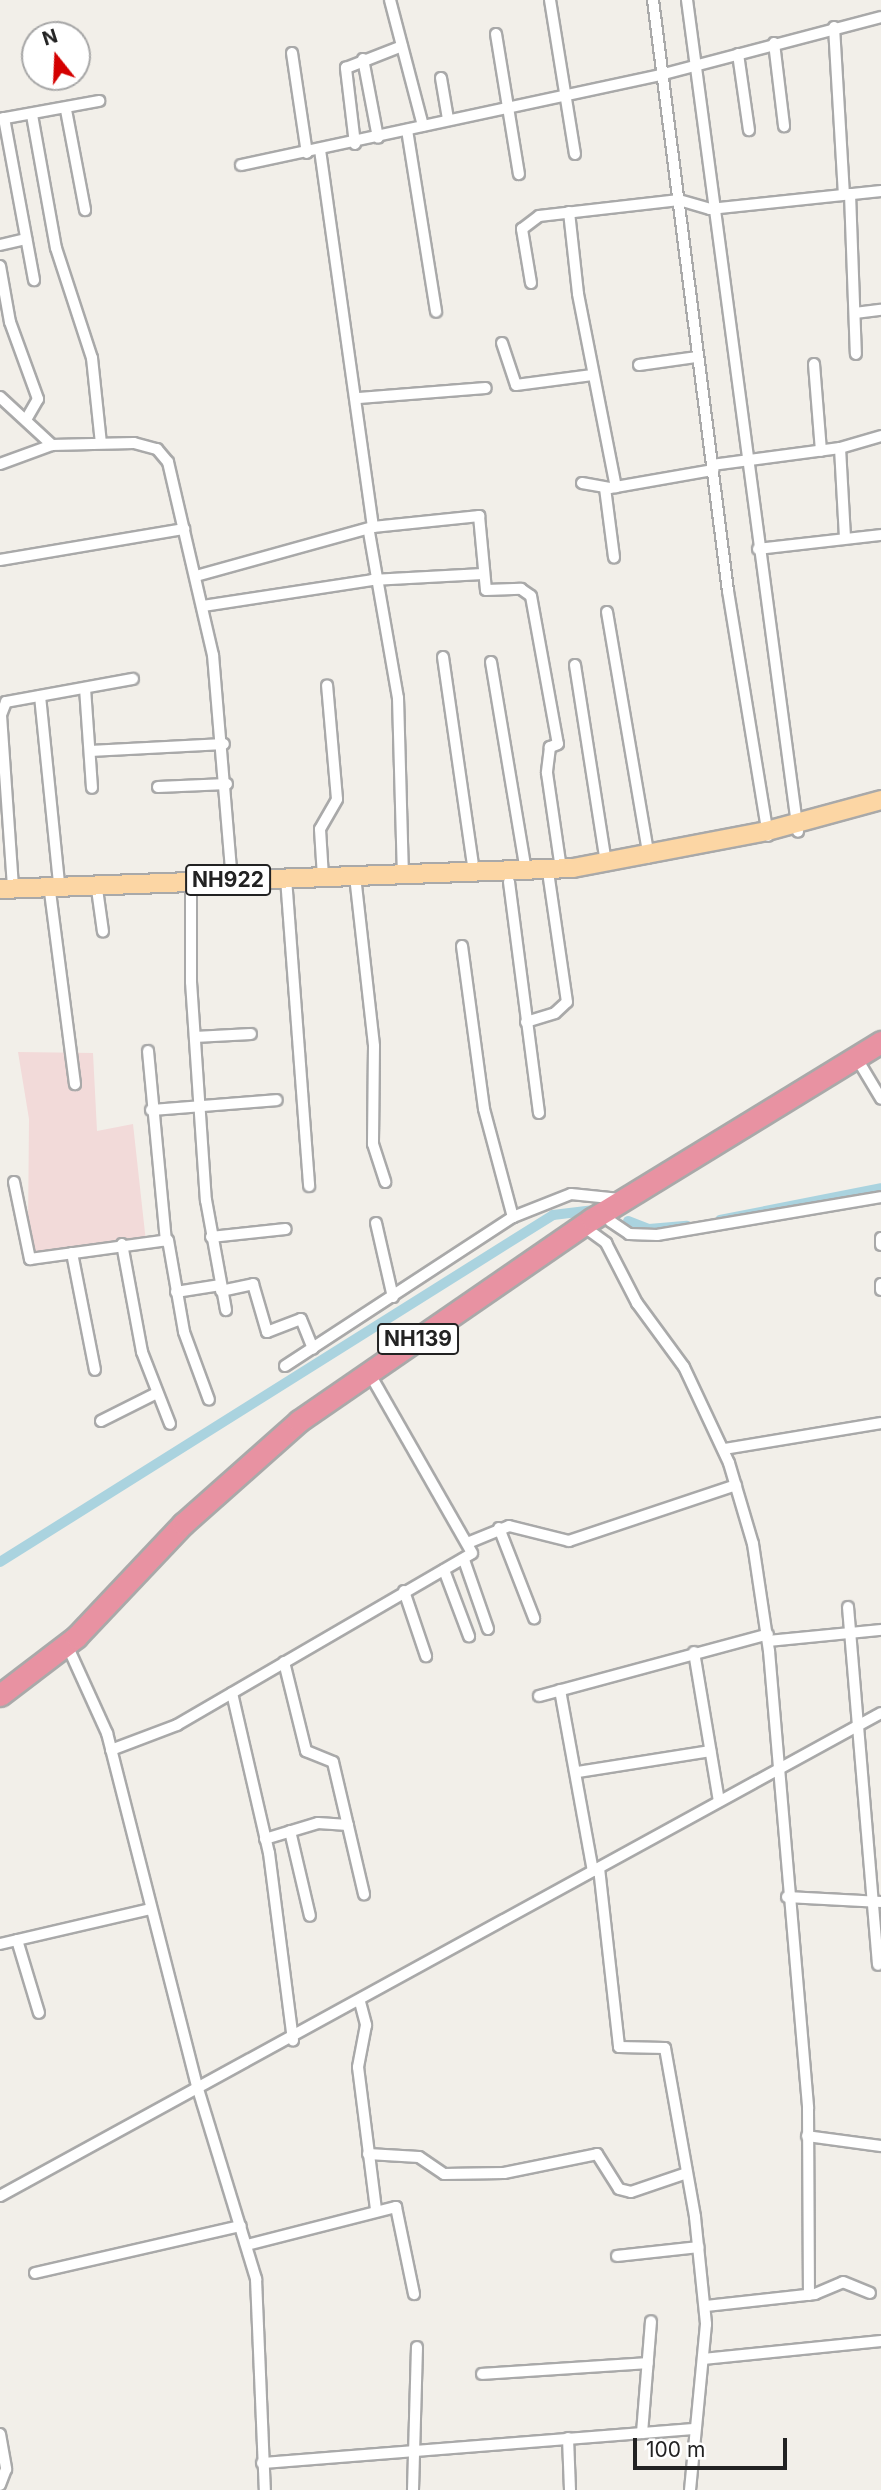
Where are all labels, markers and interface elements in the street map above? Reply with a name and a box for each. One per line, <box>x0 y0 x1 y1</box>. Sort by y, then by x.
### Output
north arrow <box>21 21 91 91</box>
text: N <box>40 24 60 51</box>
road number: NH922 <box>184 862 272 898</box>
road number: NH139 <box>376 1322 460 1356</box>
scale bar <box>636 2424 790 2468</box>
text: 100 m <box>646 2437 705 2462</box>

